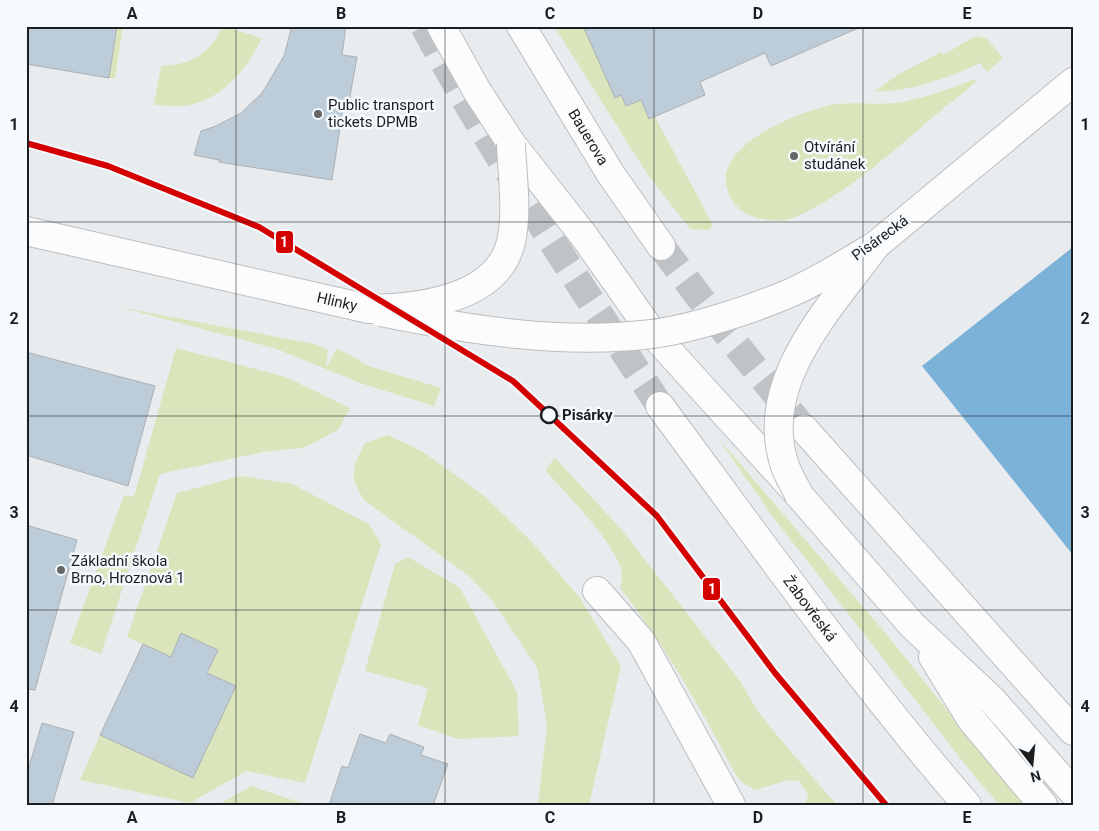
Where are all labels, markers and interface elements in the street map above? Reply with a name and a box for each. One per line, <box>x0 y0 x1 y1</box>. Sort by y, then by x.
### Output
text: A <box>127 4 138 23</box>
text: B <box>336 4 346 23</box>
text: C <box>545 4 555 23</box>
text: D <box>753 4 763 23</box>
text: E <box>963 4 972 23</box>
place label: Public transport tickets DPMB <box>328 96 434 131</box>
street label: Bauerova <box>564 106 612 169</box>
marker: Public transport tickets DPMB <box>312 108 324 120</box>
text: 1 <box>9 115 19 134</box>
text: 1 <box>1080 115 1090 134</box>
place label: Otvírání studánek <box>804 138 866 173</box>
marker: Otvírání studánek <box>788 150 800 162</box>
street label: Pisárecká <box>848 211 912 265</box>
line badge: 1 <box>275 230 294 254</box>
text: 1 <box>280 234 288 250</box>
street label: Hlinky <box>315 288 359 315</box>
text: 2 <box>9 309 19 328</box>
text: 2 <box>1080 309 1090 328</box>
marker: Pisárky <box>540 406 558 424</box>
place label: Pisárky <box>562 406 613 424</box>
text: 3 <box>9 503 19 522</box>
text: 3 <box>1080 503 1090 522</box>
place label: Základní škola Brno, Hroznová 1 <box>71 552 185 587</box>
marker: Základní škola Brno, Hroznová 1 <box>55 564 67 576</box>
street label: Žabovřeská <box>779 572 841 645</box>
line badge: 1 <box>702 577 721 601</box>
text: 1 <box>708 581 716 597</box>
text: 4 <box>9 697 19 716</box>
text: 4 <box>1080 697 1090 716</box>
north arrow <box>1006 738 1056 788</box>
text: N <box>1029 767 1043 786</box>
text: A <box>127 808 138 827</box>
text: B <box>336 808 346 827</box>
text: C <box>545 808 555 827</box>
text: D <box>753 808 763 827</box>
text: E <box>963 808 972 827</box>

